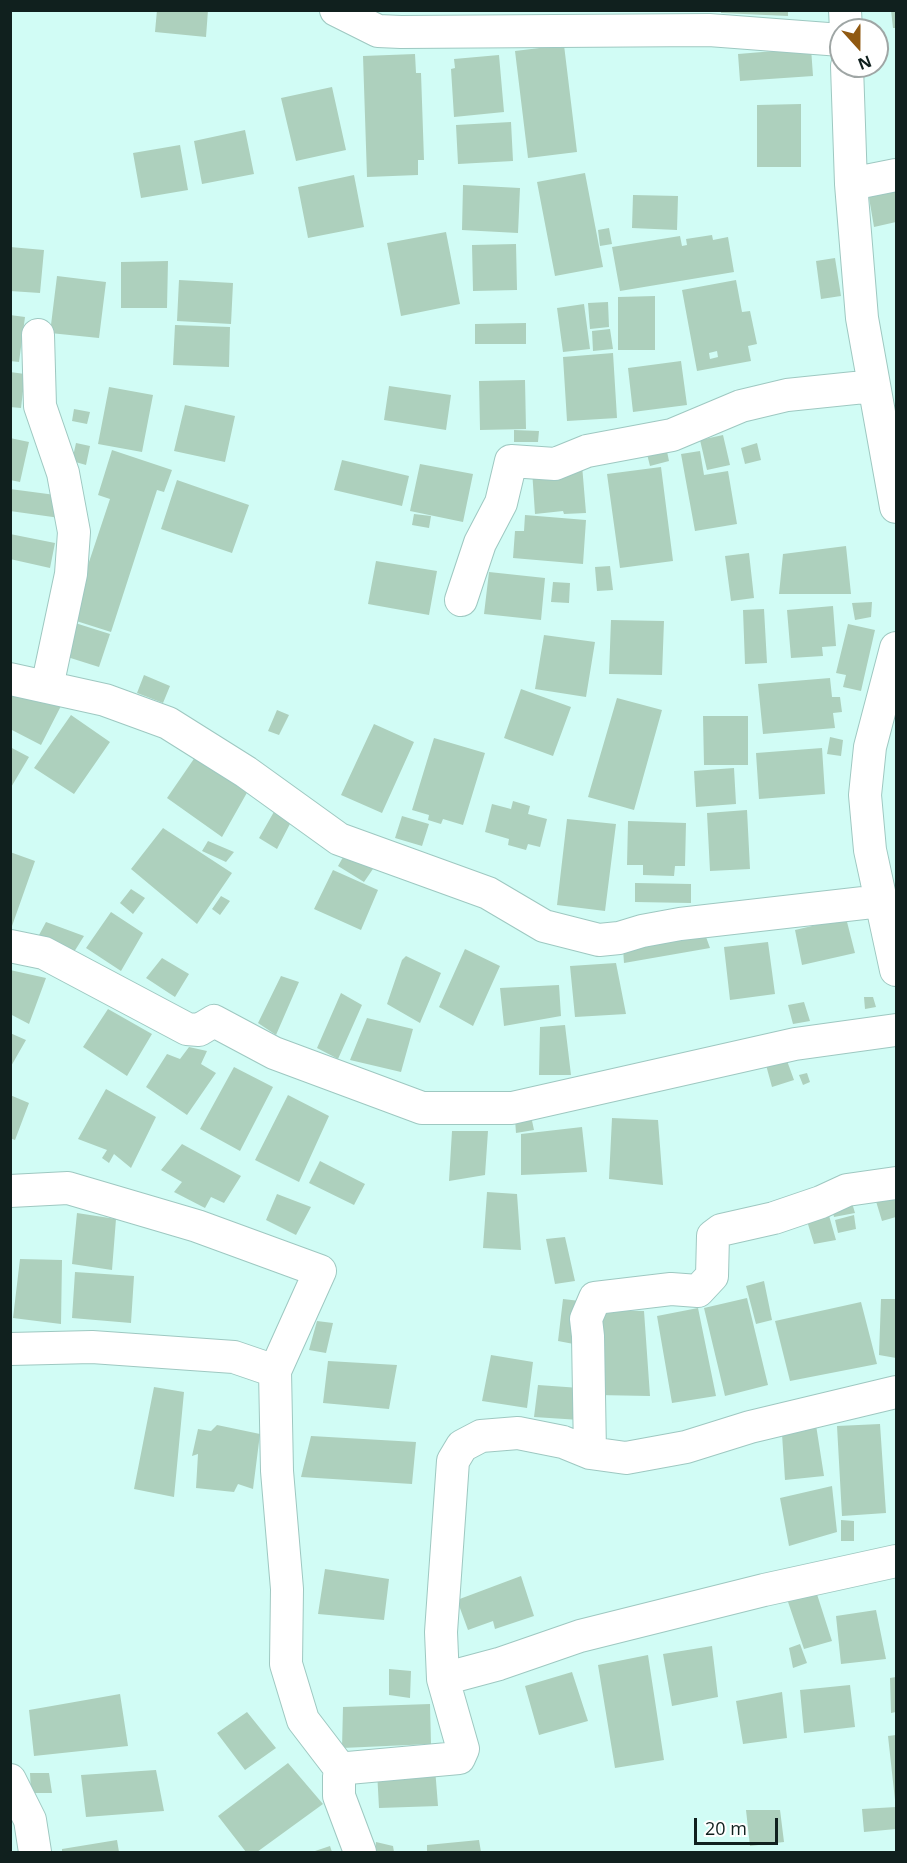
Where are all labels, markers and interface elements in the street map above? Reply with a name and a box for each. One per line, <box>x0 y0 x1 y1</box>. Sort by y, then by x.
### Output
north arrow <box>829 18 889 78</box>
text: N <box>855 50 875 76</box>
scale bar <box>697 1806 781 1844</box>
text: 20 m <box>705 1816 747 1840</box>

